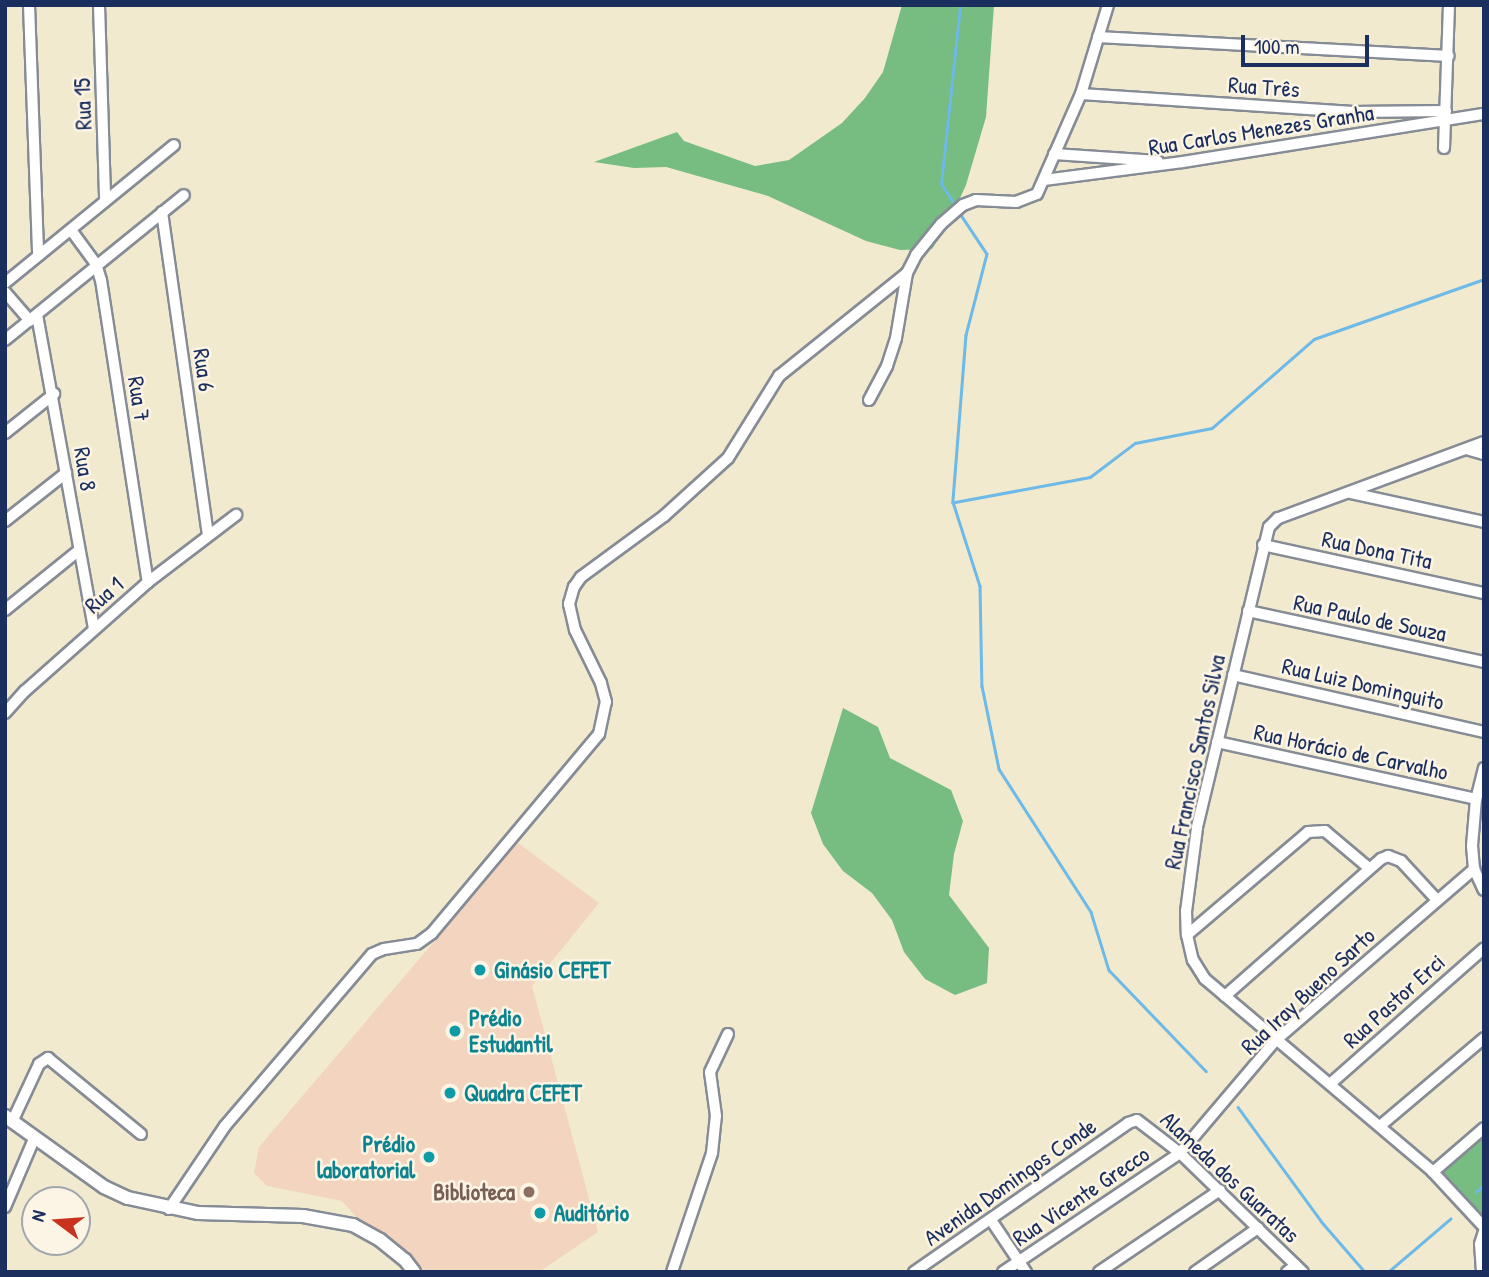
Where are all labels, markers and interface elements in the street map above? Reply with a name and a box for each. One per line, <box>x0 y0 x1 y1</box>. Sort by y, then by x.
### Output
scale bar <box>1244 21 1372 65</box>
text: 100 m <box>1254 32 1300 61</box>
street label: Rua Três <box>1227 71 1301 103</box>
street label: Rua 15 <box>68 78 98 130</box>
street label: Rua Carlos Menezes Granha <box>1147 99 1375 161</box>
street label: Rua 6 <box>187 347 221 393</box>
street label: Rua 7 <box>122 374 156 424</box>
street label: Rua 8 <box>68 445 102 493</box>
street label: Rua Dona Tita <box>1320 525 1434 575</box>
street label: Rua 1 <box>79 571 129 619</box>
street label: Rua Paulo de Souza <box>1291 588 1449 648</box>
street label: Rua Francisco Santos Silva <box>1159 652 1231 872</box>
street label: Rua Luiz Dominguito <box>1279 652 1447 716</box>
street label: Rua Horácio de Carvalho <box>1251 718 1451 786</box>
street label: Rua Iray Bueno Sarto <box>1235 922 1381 1060</box>
street label: Rua Pastor Erci <box>1337 948 1451 1054</box>
place label: Ginásio CEFET <box>494 956 610 984</box>
marker: Ginásio CEFET <box>472 962 488 978</box>
place label: Prédio Estudantil <box>469 1004 553 1058</box>
marker: Prédio Estudantil <box>447 1023 463 1039</box>
place label: Quadra CEFET <box>464 1079 582 1107</box>
marker: Quadra CEFET <box>442 1085 458 1101</box>
street label: Alameda dos Guaratas <box>1155 1106 1305 1248</box>
street label: Avenida Domingos Conde <box>919 1112 1101 1252</box>
place label: Prédio laboratorial <box>317 1130 415 1184</box>
street label: Rua Vicente Grecco <box>1007 1140 1155 1252</box>
marker: Prédio laboratorial <box>421 1149 437 1165</box>
place label: Biblioteca <box>433 1178 515 1206</box>
marker: Biblioteca <box>521 1184 537 1200</box>
north arrow <box>21 1186 91 1256</box>
place label: Auditório <box>554 1199 629 1227</box>
marker: Auditório <box>532 1205 548 1221</box>
text: N <box>24 1207 52 1224</box>

